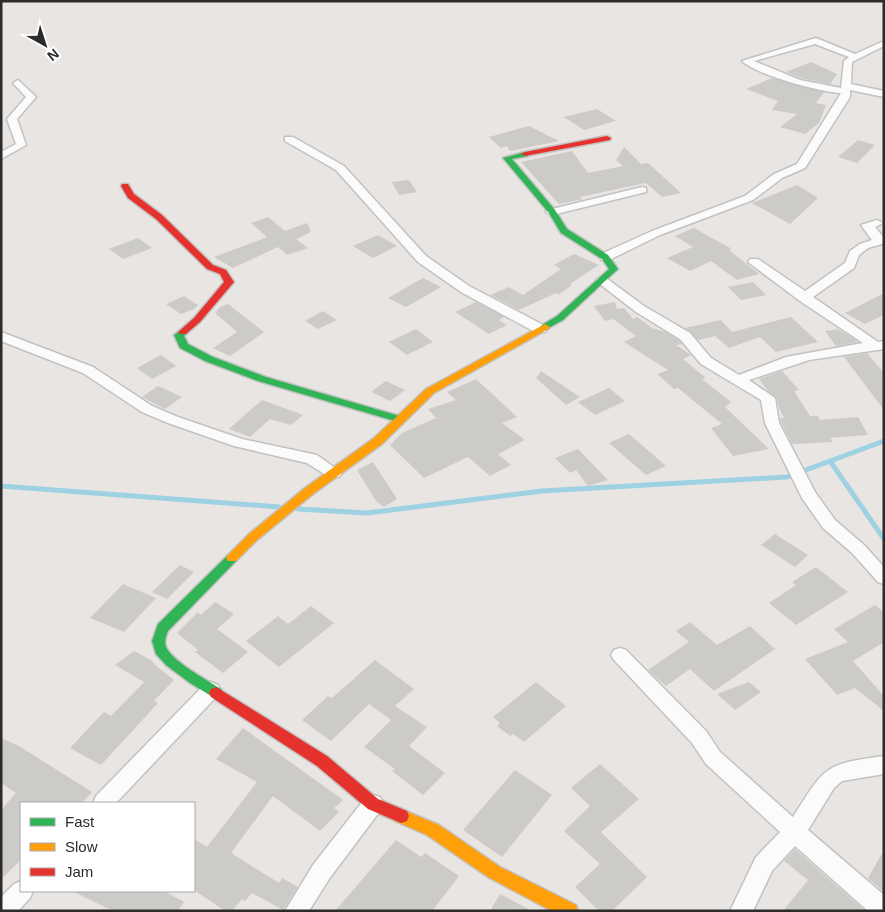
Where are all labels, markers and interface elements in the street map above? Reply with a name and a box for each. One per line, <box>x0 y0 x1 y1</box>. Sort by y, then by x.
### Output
north arrow <box>20 20 70 70</box>
text: N <box>44 46 62 65</box>
legend <box>20 802 195 892</box>
text: Fast <box>65 813 95 830</box>
text: Slow <box>65 838 98 855</box>
text: Jam <box>65 863 93 880</box>

